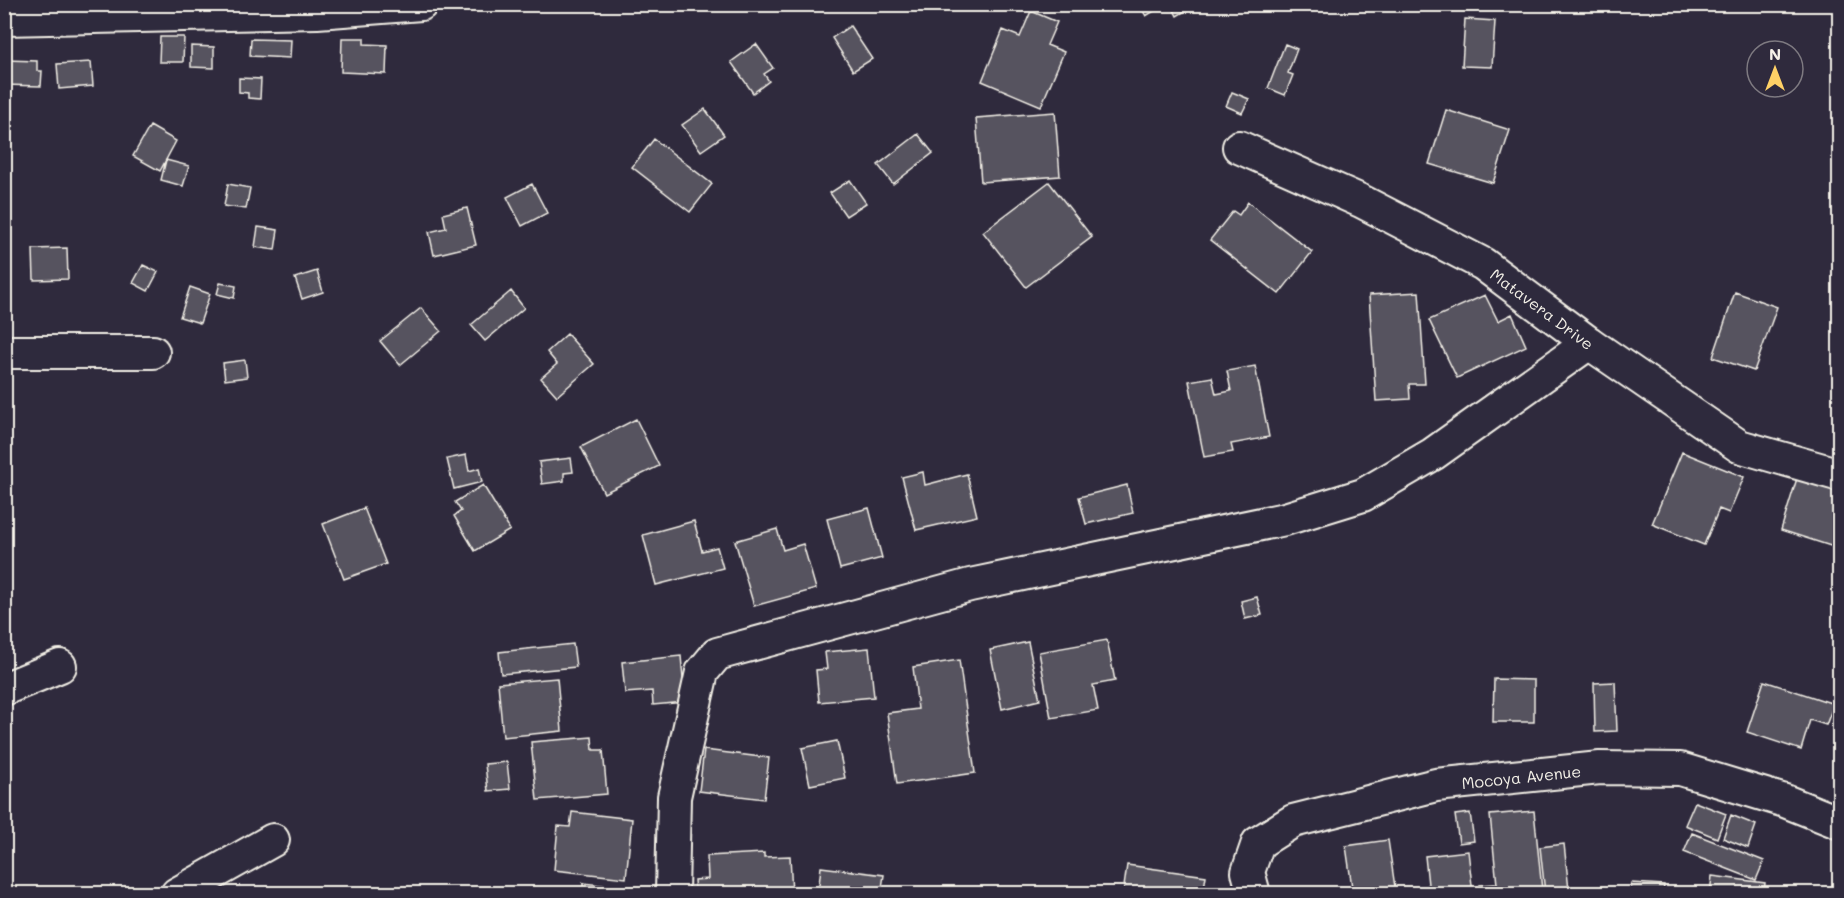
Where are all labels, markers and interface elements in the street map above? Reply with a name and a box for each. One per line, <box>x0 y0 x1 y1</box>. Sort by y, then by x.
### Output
north arrow <box>1745 39 1805 99</box>
text: N <box>1769 43 1781 64</box>
street label: Matavera Drive <box>1487 263 1598 354</box>
street label: Mocoya Avenue <box>1460 760 1582 793</box>

